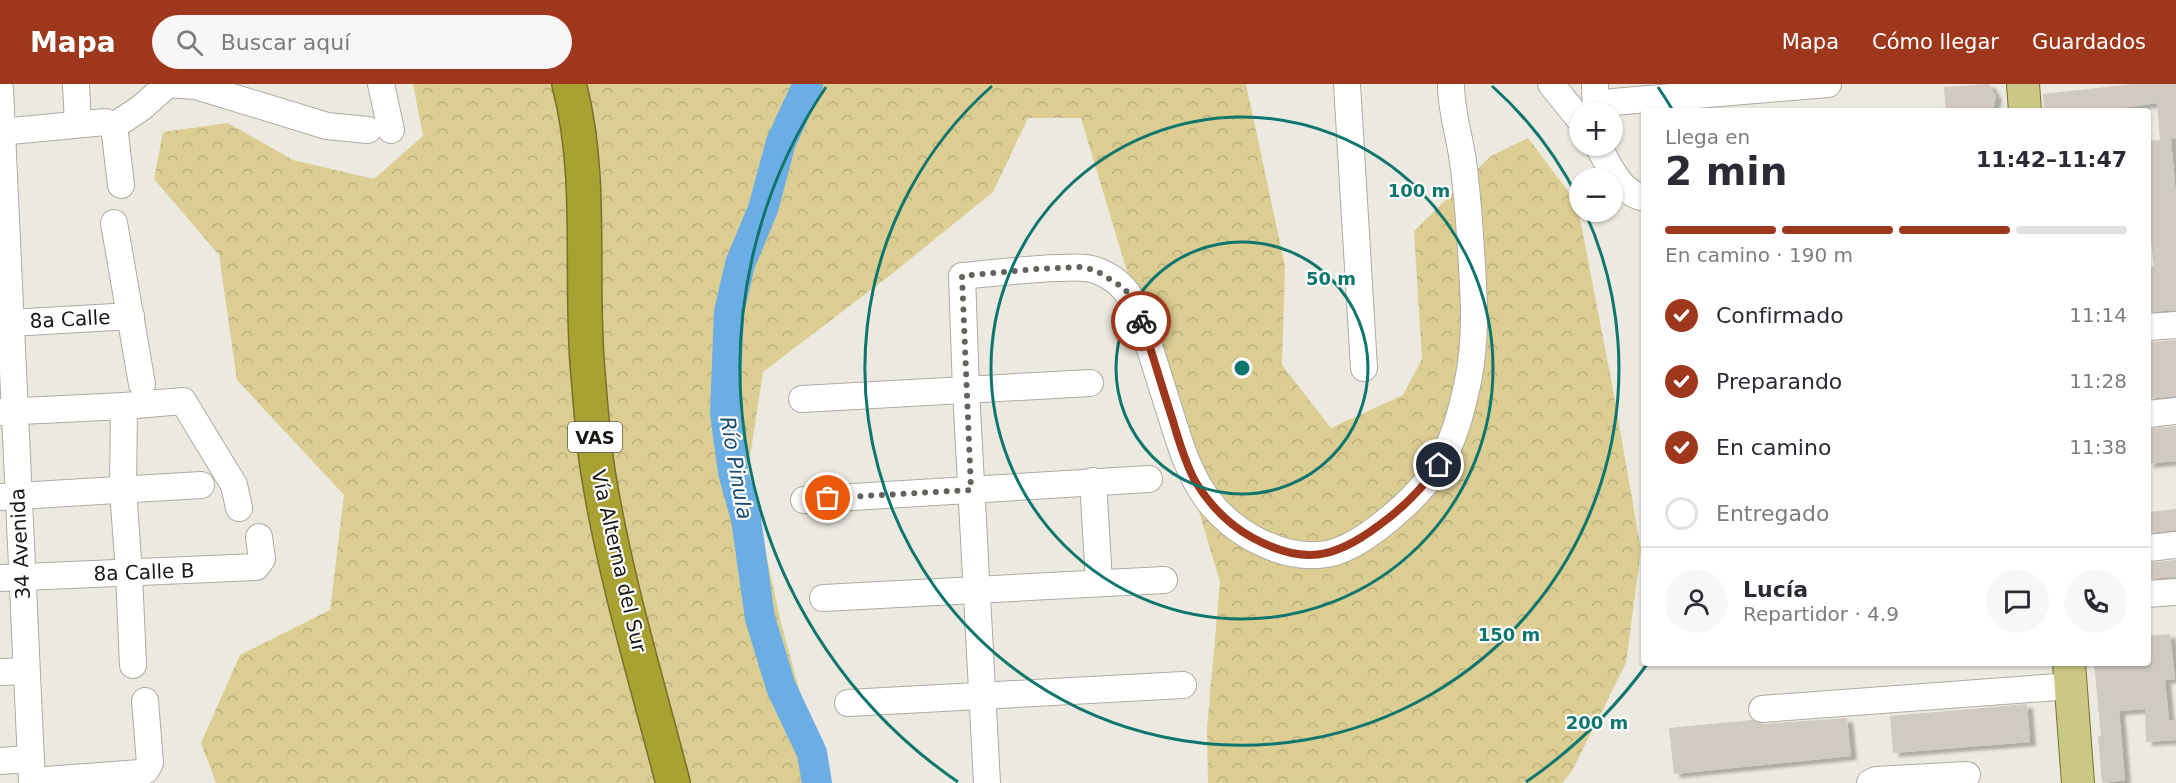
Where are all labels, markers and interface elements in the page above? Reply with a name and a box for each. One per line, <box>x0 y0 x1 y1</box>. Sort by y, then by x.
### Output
search box <box>152 15 572 69</box>
text: Mapa <box>30 26 116 59</box>
icon: search <box>173 26 206 59</box>
text: Buscar aquí <box>221 30 350 55</box>
text: Mapa <box>1782 30 1839 54</box>
text: Cómo llegar <box>1872 30 1999 54</box>
text: Guardados <box>2032 30 2146 54</box>
map controls <box>1569 102 1623 222</box>
button: + <box>1569 102 1623 156</box>
text: Llega en <box>1665 125 1750 149</box>
text: 11:42–11:47 <box>1976 147 2127 172</box>
text: 2 min <box>1665 149 1787 194</box>
button: − <box>1569 168 1623 222</box>
text: 100 m <box>1388 180 1450 201</box>
text: En camino · 190 m <box>1665 243 1853 267</box>
text: 50 m <box>1306 268 1356 289</box>
courier <box>1111 291 1171 351</box>
icon: check <box>1665 299 1698 332</box>
text: Confirmado <box>1716 303 1844 328</box>
text: 11:14 <box>2069 303 2127 327</box>
street label: 8a Calle <box>29 305 111 333</box>
icon: bike <box>1125 305 1158 338</box>
centre of rings <box>1232 358 1252 378</box>
icon: check <box>1665 365 1698 398</box>
text: Preparando <box>1716 369 1842 394</box>
text: 11:28 <box>2069 369 2127 393</box>
water label: Río Pinula <box>715 415 757 521</box>
road number: VAS <box>568 422 622 452</box>
icon: check <box>1665 431 1698 464</box>
text: En camino <box>1716 435 1831 460</box>
text: 11:38 <box>2069 435 2127 459</box>
pin <box>1413 439 1464 490</box>
icon: home <box>1422 448 1455 481</box>
street label: Vía Alterna del Sur <box>586 467 652 656</box>
pin <box>802 472 853 523</box>
icon: bag <box>811 481 844 514</box>
street label: 34 Avenida <box>5 488 35 600</box>
text: Entregado <box>1716 501 1829 526</box>
street label: 8a Calle B <box>93 558 195 586</box>
button: person <box>1665 570 1728 633</box>
button: chat <box>1986 570 2049 633</box>
button: phone <box>2064 570 2127 633</box>
text: Lucía <box>1743 577 1808 602</box>
text: Repartidor · 4.9 <box>1743 602 1899 626</box>
text: 150 m <box>1478 624 1540 645</box>
text: 200 m <box>1566 712 1628 733</box>

